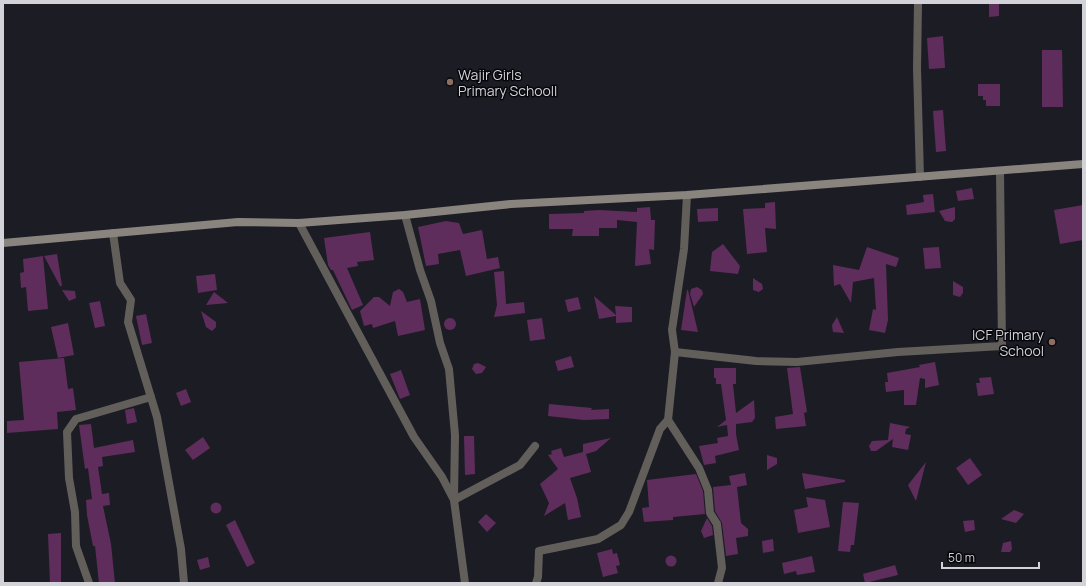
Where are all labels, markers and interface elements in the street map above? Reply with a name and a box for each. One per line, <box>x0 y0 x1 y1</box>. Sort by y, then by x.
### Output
place label: Wajir Girls Primary Schooll <box>458 65 557 100</box>
marker: Wajir Girls Primary Schooll <box>445 77 455 87</box>
place label: ICF Primary School <box>972 325 1045 360</box>
marker: ICF Primary School <box>1047 337 1057 347</box>
scale bar <box>942 544 1039 570</box>
text: 50 m <box>948 549 975 566</box>

